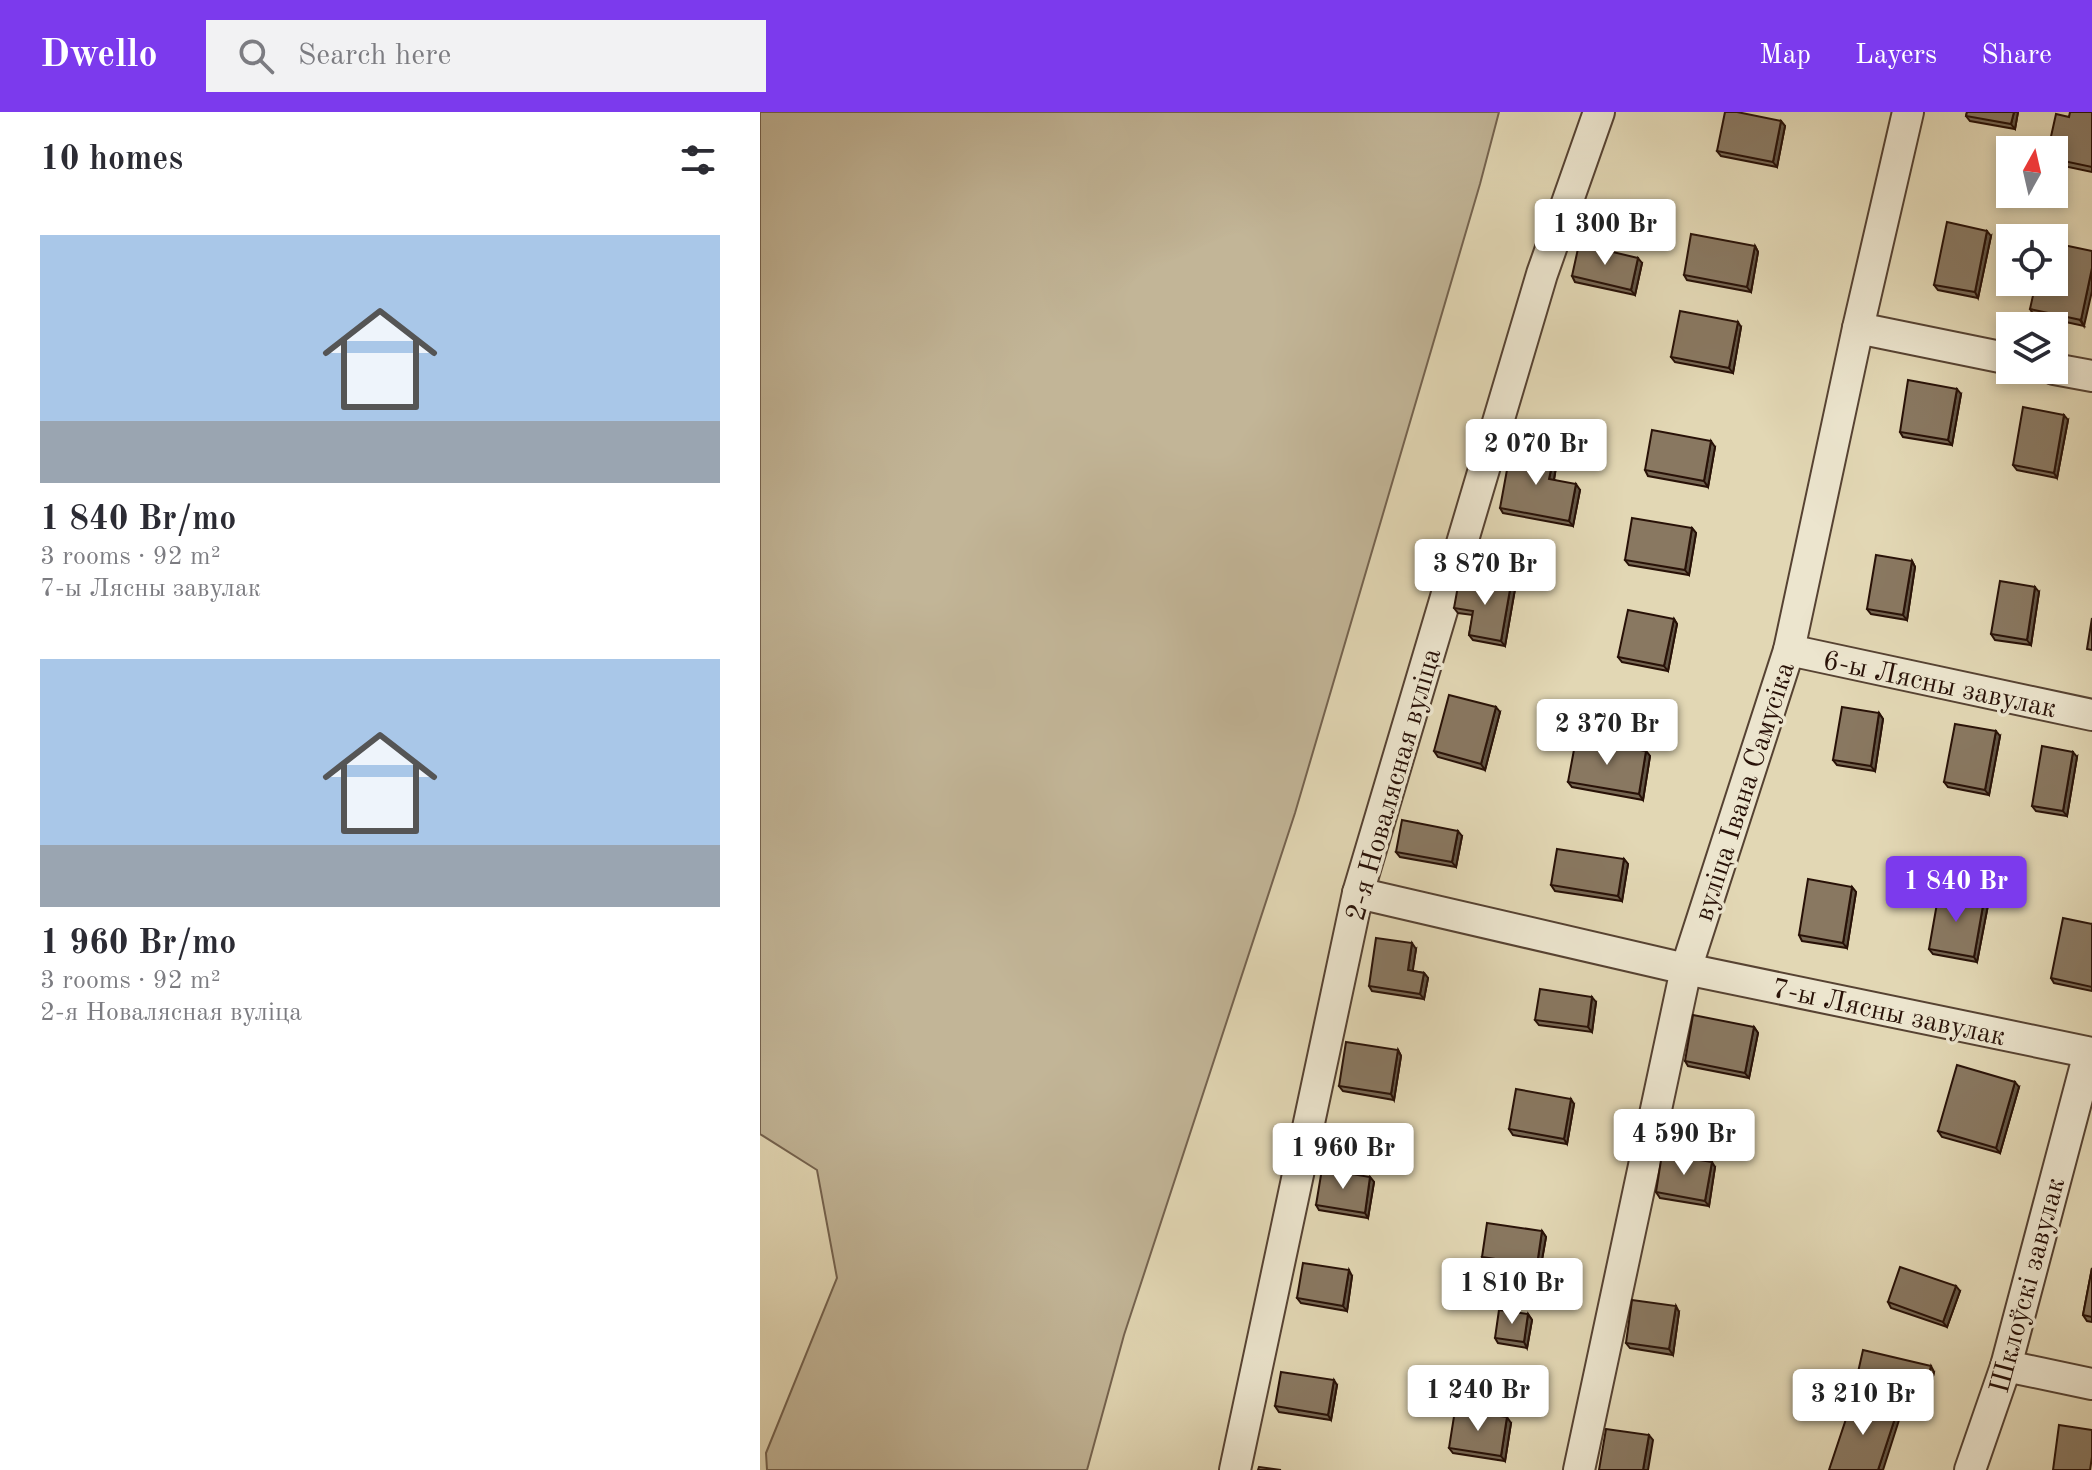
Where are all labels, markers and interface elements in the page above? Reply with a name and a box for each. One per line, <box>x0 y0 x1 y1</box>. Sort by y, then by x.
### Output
search box <box>206 20 766 92</box>
icon: search <box>234 34 278 78</box>
text: Dwello <box>40 37 158 75</box>
text: Search here <box>298 41 451 71</box>
text: Map <box>1759 42 1811 70</box>
text: Layers <box>1855 42 1937 70</box>
text: Share <box>1981 42 2052 70</box>
north arrow <box>1996 136 2068 208</box>
map controls <box>1996 136 2068 384</box>
icon: filters <box>676 138 720 182</box>
text: 10 homes <box>40 143 183 177</box>
pin: 1 300 Br <box>1522 199 1688 267</box>
text: 1 300 Br <box>1553 212 1657 238</box>
button: locate <box>1996 224 2068 296</box>
icon: home <box>308 287 452 431</box>
button: layers <box>1996 312 2068 384</box>
pin: 2 070 Br <box>1453 419 1619 487</box>
text: 2 070 Br <box>1484 432 1588 458</box>
text: 1 840 Br/mo <box>40 503 236 537</box>
pin: 3 870 Br <box>1402 539 1568 607</box>
text: 3 rooms · 92 m² <box>40 544 221 570</box>
text: 3 870 Br <box>1433 552 1537 578</box>
text: 7-ы Лясны завулак <box>40 576 261 602</box>
street label: 2-я Новалясная вуліца <box>1343 645 1447 924</box>
street label: 6-ы Лясны завулак <box>1820 648 2059 724</box>
street label: вуліца Івана Самусіка <box>1691 659 1801 925</box>
pin: 2 370 Br <box>1524 699 1690 767</box>
icon: home <box>308 711 452 855</box>
text: 2 370 Br <box>1555 712 1659 738</box>
pin: 1 840 Br <box>1873 856 2039 924</box>
text: 1 840 Br <box>1904 869 2008 895</box>
text: 1 960 Br/mo <box>40 927 236 961</box>
text: 3 rooms · 92 m² <box>40 968 221 994</box>
street label: 7-ы Лясны завулак <box>1769 976 2008 1052</box>
text: 2-я Новалясная вуліца <box>40 1000 302 1026</box>
pin: 4 590 Br <box>1601 1109 1767 1177</box>
text: 4 590 Br <box>1632 1122 1736 1148</box>
pin: 1 960 Br <box>1260 1123 1426 1191</box>
text: 1 960 Br <box>1291 1136 1395 1162</box>
street label: Шклоўскі завулак <box>1987 1175 2071 1397</box>
pin: 1 810 Br <box>1429 1258 1595 1326</box>
text: 1 810 Br <box>1460 1271 1564 1297</box>
pin: 1 240 Br <box>1395 1365 1561 1433</box>
pin: 3 210 Br <box>1780 1369 1946 1437</box>
text: 1 240 Br <box>1426 1378 1530 1404</box>
text: 3 210 Br <box>1811 1382 1915 1408</box>

